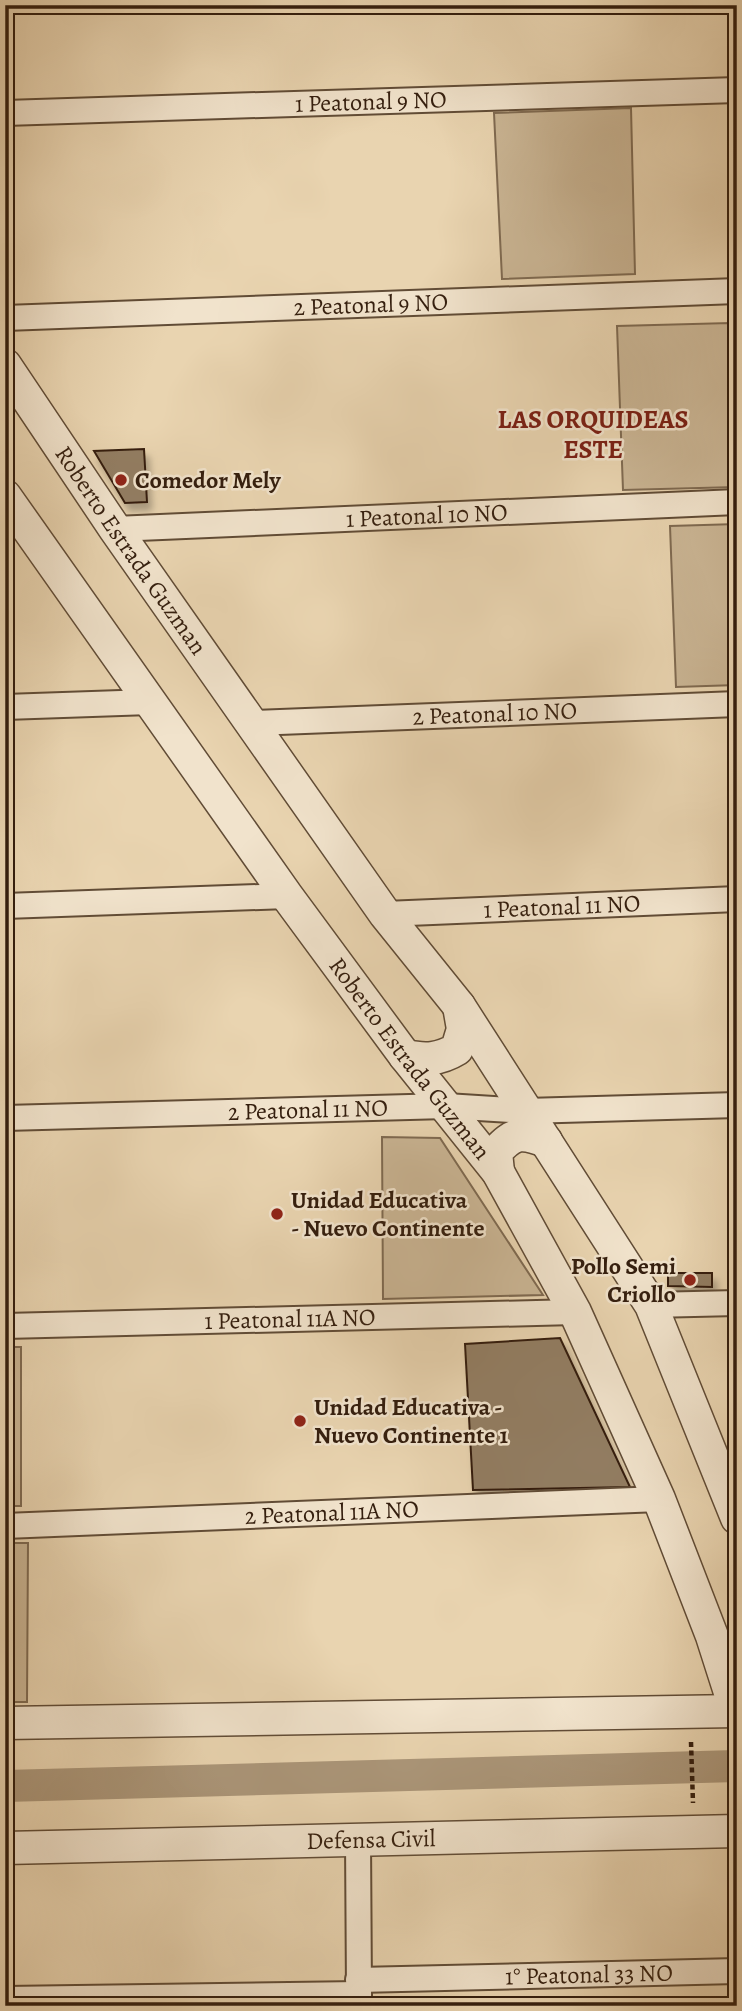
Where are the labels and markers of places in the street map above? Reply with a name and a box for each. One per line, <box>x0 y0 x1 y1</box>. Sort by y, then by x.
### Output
place label: Comedor Mely <box>135 464 281 496</box>
marker: Comedor Mely <box>113 472 129 488</box>
place label: Unidad Educativa - Nuevo Continente <box>291 1184 484 1244</box>
marker: Unidad Educativa - Nuevo Continente <box>269 1206 285 1222</box>
place label: Pollo Semi Criollo <box>571 1250 676 1310</box>
marker: Pollo Semi Criollo <box>682 1272 698 1288</box>
place label: Unidad Educativa - Nuevo Continente 1 <box>314 1391 508 1451</box>
marker: Unidad Educativa - Nuevo Continente 1 <box>292 1413 308 1429</box>

